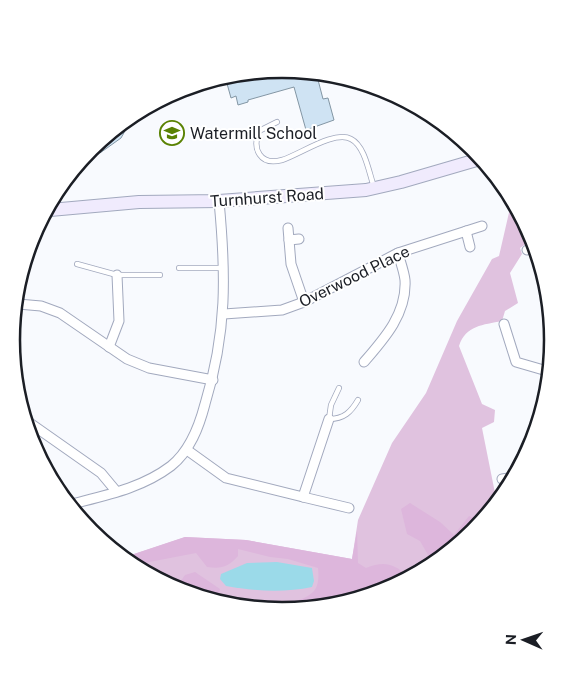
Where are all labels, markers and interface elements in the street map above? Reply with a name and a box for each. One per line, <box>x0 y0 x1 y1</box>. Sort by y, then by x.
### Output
school or university icon: Watermill School <box>159 120 185 146</box>
place label: Watermill School <box>190 124 317 143</box>
street label: Turnhurst Road <box>209 184 325 211</box>
street label: Overwood Place <box>296 241 413 311</box>
north arrow <box>499 615 549 665</box>
text: N <box>503 634 519 645</box>

